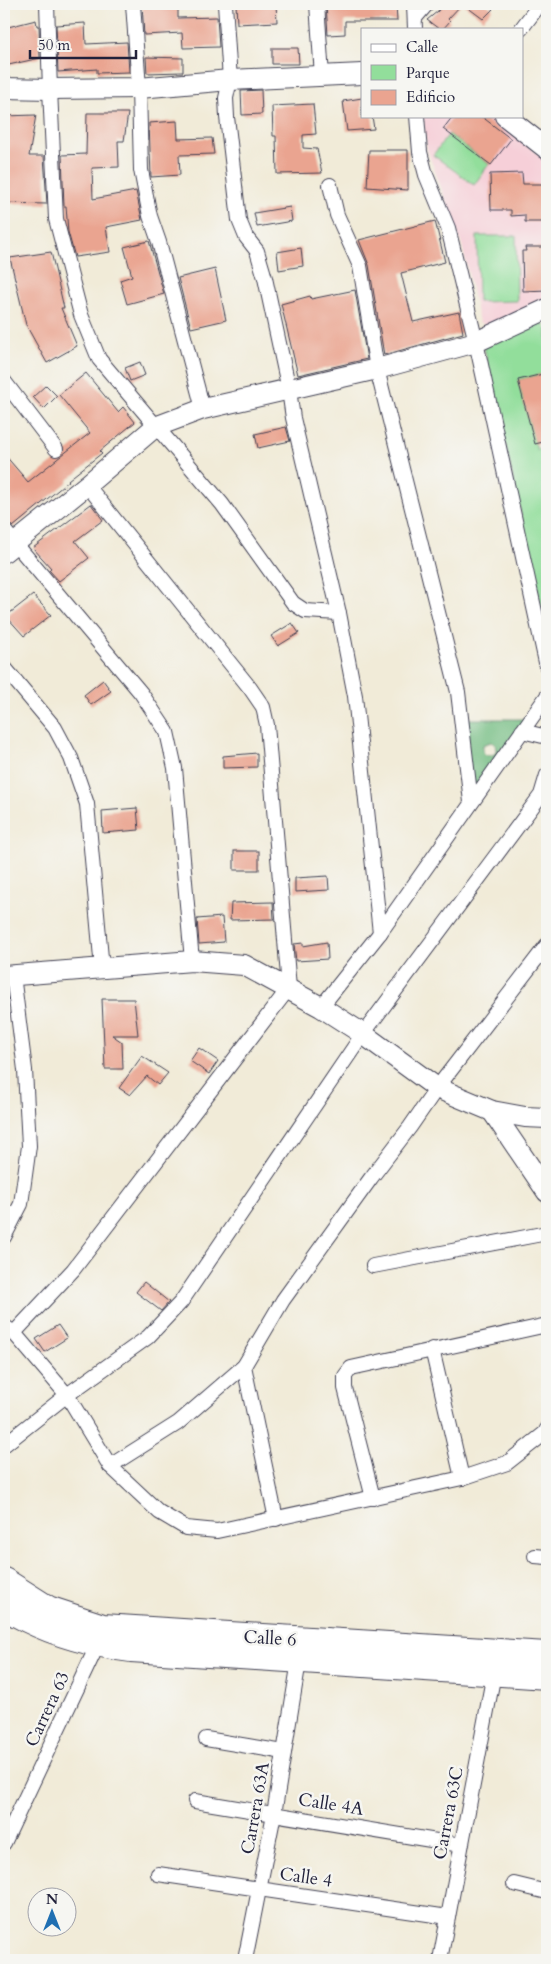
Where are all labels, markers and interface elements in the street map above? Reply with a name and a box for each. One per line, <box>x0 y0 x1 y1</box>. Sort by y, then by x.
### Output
scale bar <box>30 28 136 60</box>
legend <box>361 28 524 118</box>
text: 50 m <box>38 35 70 55</box>
text: Calle <box>406 37 439 57</box>
text: Parque <box>406 63 450 83</box>
text: Edificio <box>406 87 455 107</box>
street label: Calle 6 <box>243 1625 297 1652</box>
street label: Carrera 63 <box>19 1667 76 1751</box>
street label: Carrera 63A <box>235 1760 276 1856</box>
street label: Carrera 63C <box>427 1764 470 1862</box>
street label: Calle 4A <box>297 1787 366 1822</box>
street label: Calle 4 <box>278 1861 334 1894</box>
north arrow <box>28 1886 78 1936</box>
text: N <box>46 1890 58 1909</box>

